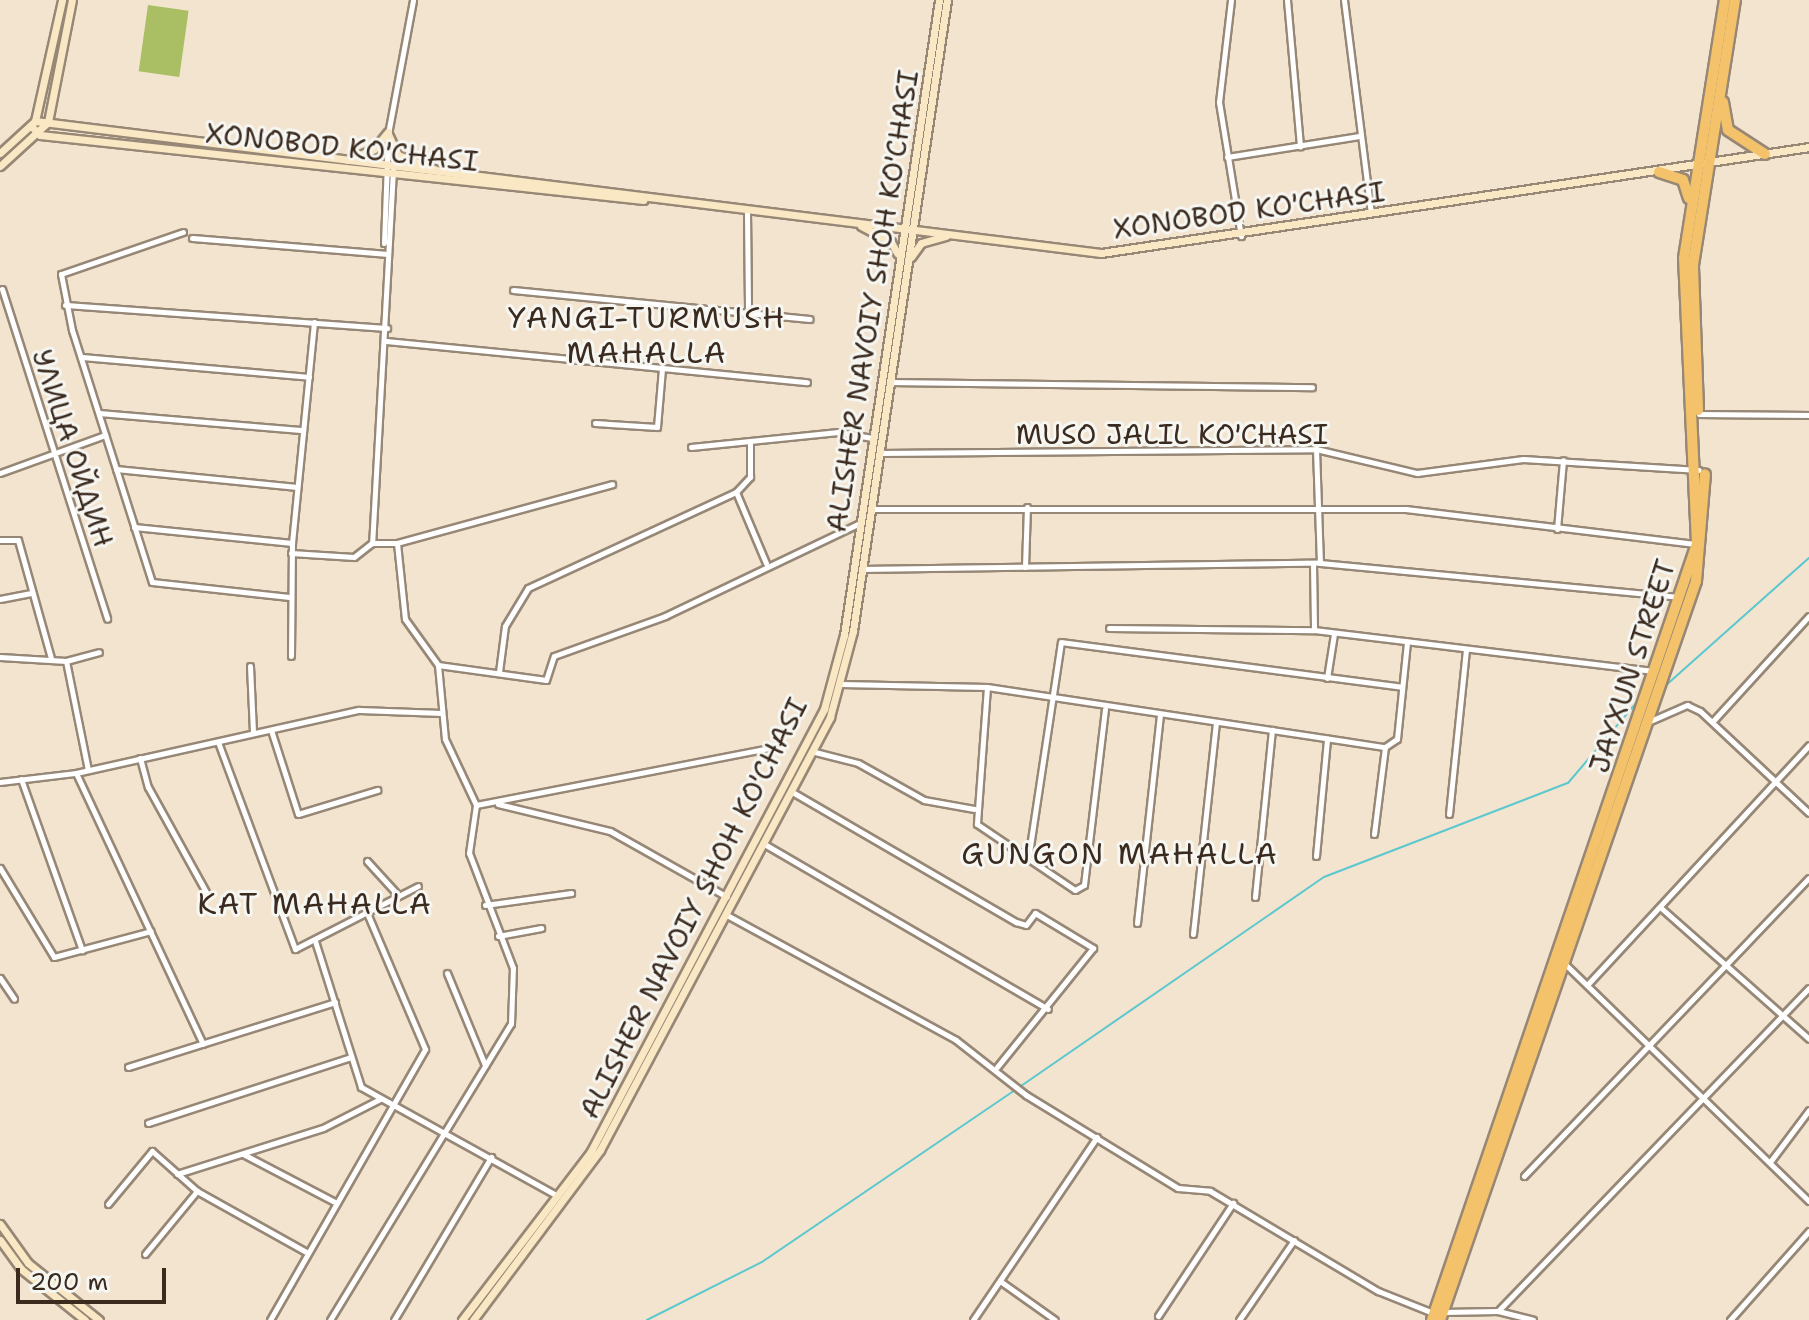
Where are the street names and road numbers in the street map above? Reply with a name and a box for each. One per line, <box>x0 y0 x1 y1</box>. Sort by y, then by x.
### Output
street label: ALISHER NAVOIY SHOH KO'CHASI <box>819 67 925 535</box>
street label: XONOBOD KO'CHASI <box>204 116 480 178</box>
street label: XONOBOD KO'CHASI <box>1111 174 1387 246</box>
street label: УЛИЦА ОЙДИН <box>25 345 121 551</box>
street label: MUSO JALIL KO'CHASI <box>1016 417 1328 451</box>
street label: JAYXUN STREET <box>1582 555 1682 777</box>
street label: ALISHER NAVOIY SHOH KO'CHASI <box>572 692 814 1124</box>

